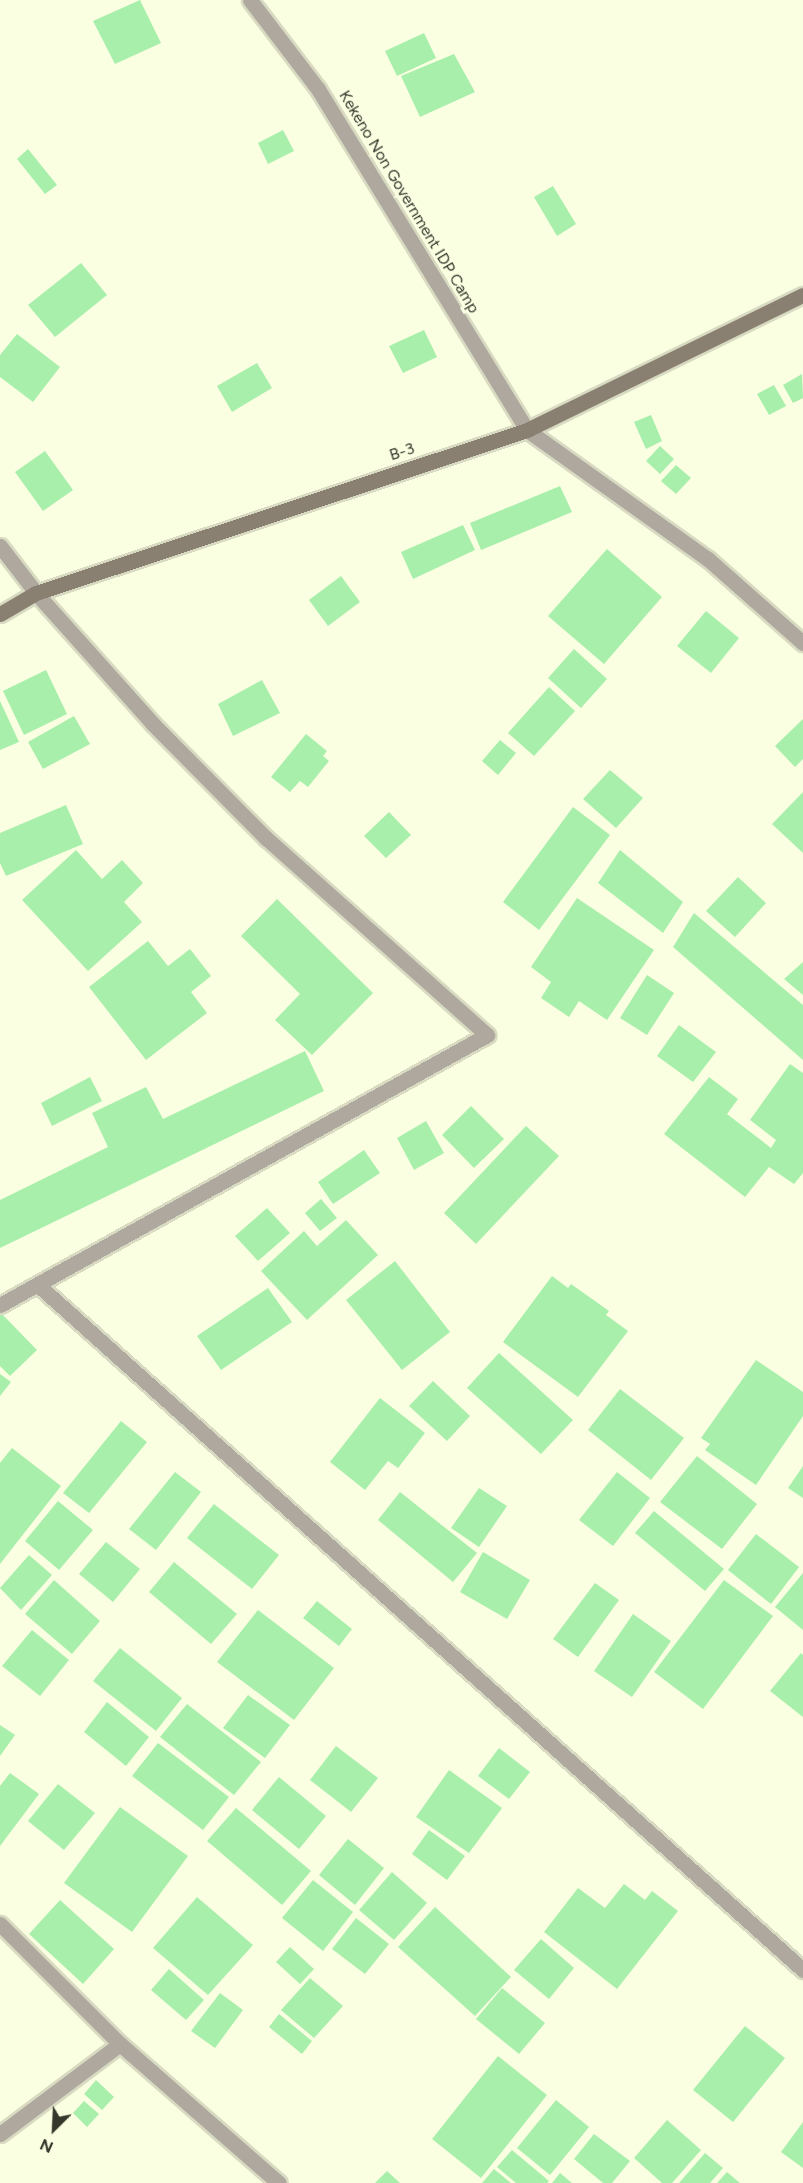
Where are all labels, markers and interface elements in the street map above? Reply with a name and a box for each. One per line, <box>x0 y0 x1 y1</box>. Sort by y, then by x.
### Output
street label: Kekeno Non Government IDP Camp <box>335 87 483 317</box>
street label: B-3 <box>387 439 417 465</box>
north arrow <box>24 2099 84 2159</box>
text: N <box>37 2135 56 2157</box>

